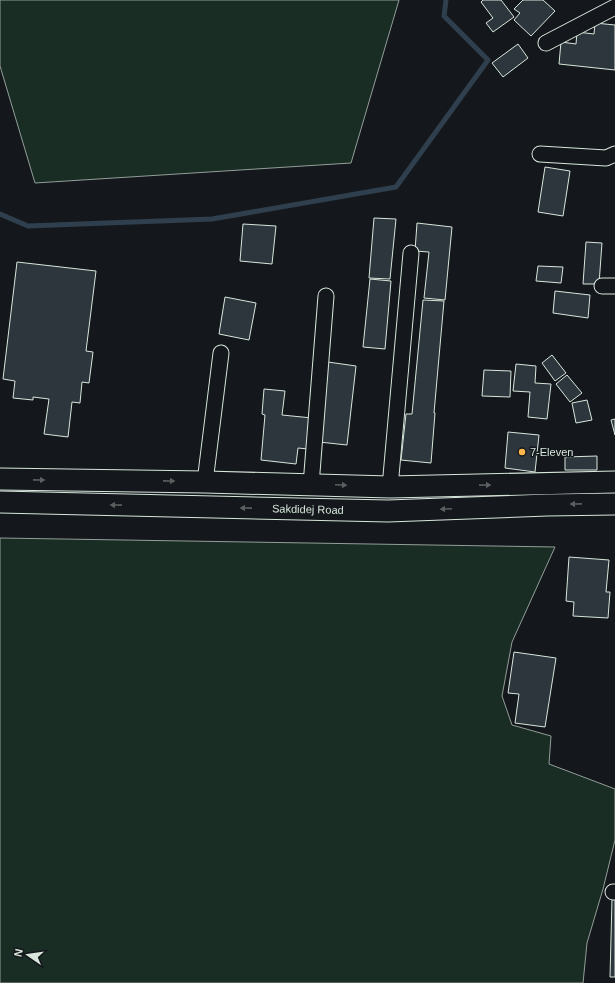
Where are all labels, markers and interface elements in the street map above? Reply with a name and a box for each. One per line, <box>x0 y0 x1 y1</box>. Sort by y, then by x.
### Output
place label: 7-Eleven <box>530 446 573 458</box>
marker: 7-Eleven <box>517 447 527 457</box>
one-way arrow <box>33 477 46 483</box>
one-way arrow <box>163 478 175 485</box>
one-way arrow <box>479 481 491 488</box>
one-way arrow <box>335 482 347 489</box>
one-way arrow <box>569 501 582 507</box>
one-way arrow <box>109 502 122 508</box>
street label: Sakdidej Road <box>272 502 344 516</box>
one-way arrow <box>240 504 252 511</box>
one-way arrow <box>440 505 452 512</box>
north arrow <box>8 935 48 975</box>
text: N <box>12 947 25 958</box>

